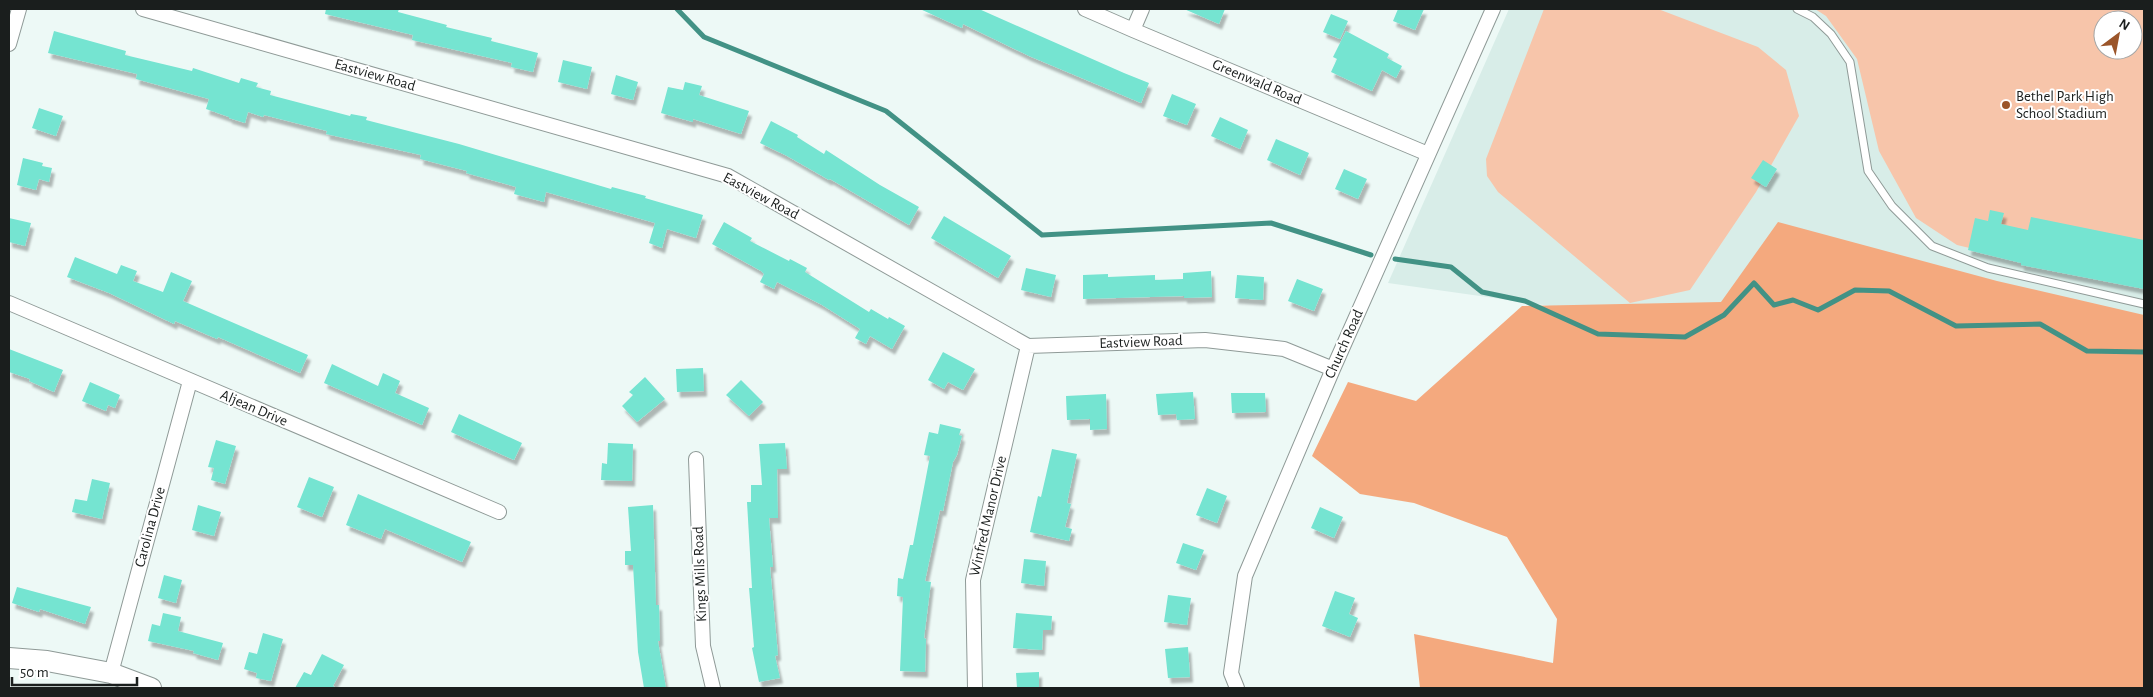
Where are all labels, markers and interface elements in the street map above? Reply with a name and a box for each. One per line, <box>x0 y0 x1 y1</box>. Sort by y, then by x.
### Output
north arrow <box>2093 10 2143 60</box>
text: N <box>2117 16 2132 33</box>
street label: Eastview Road <box>333 56 417 94</box>
street label: Greenwald Road <box>1210 56 1304 108</box>
place label: Bethel Park High School Stadium <box>2016 89 2114 121</box>
marker: Bethel Park High School Stadium <box>2000 99 2012 111</box>
street label: Eastview Road <box>721 170 802 222</box>
street label: Church Road <box>1322 307 1366 381</box>
street label: Eastview Road <box>1099 333 1183 351</box>
street label: Aljean Drive <box>218 387 290 429</box>
street label: Winfred Manor Drive <box>967 454 1009 578</box>
street label: Carolina Drive <box>132 485 168 569</box>
street label: Kings Mills Road <box>691 526 709 622</box>
scale bar <box>12 654 138 686</box>
text: 50 m <box>20 665 49 680</box>

